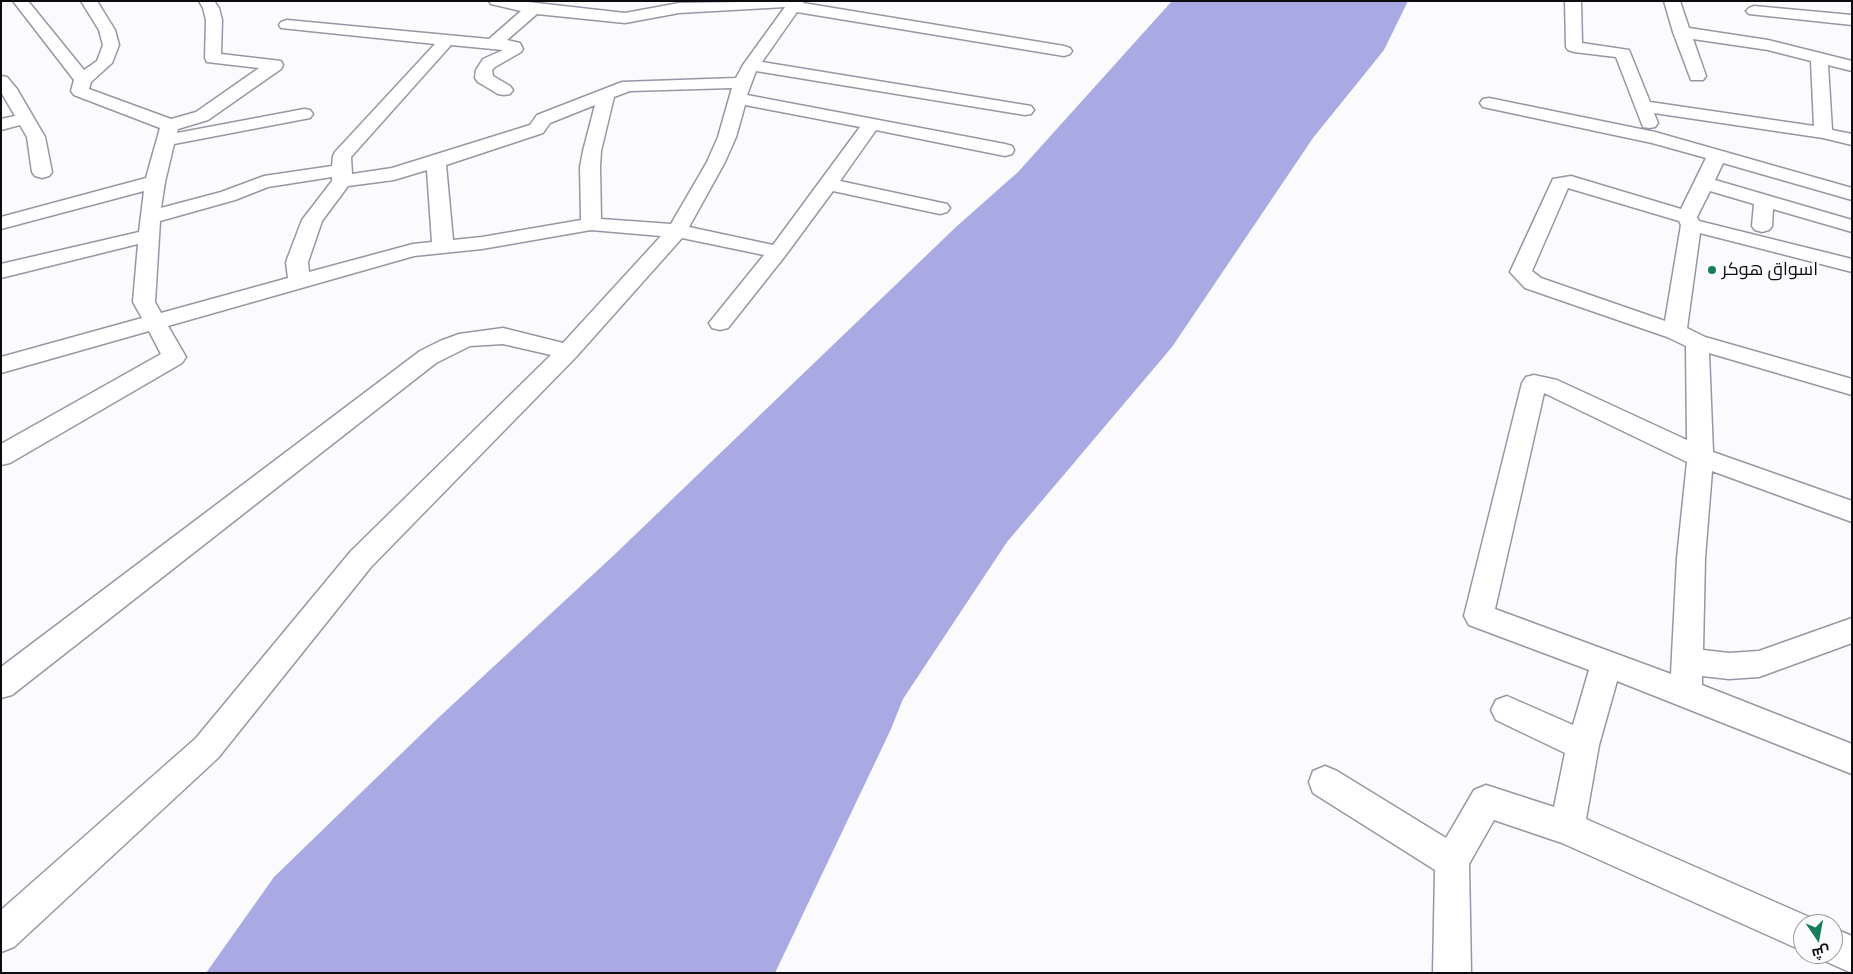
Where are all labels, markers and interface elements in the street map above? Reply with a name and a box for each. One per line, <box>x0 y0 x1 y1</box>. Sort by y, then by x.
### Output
place label: اسواق هوكر <box>1722 259 1818 281</box>
marker: اسواق هوكر <box>1706 264 1718 276</box>
north arrow <box>1793 914 1843 964</box>
text: ش <box>1810 942 1832 963</box>

